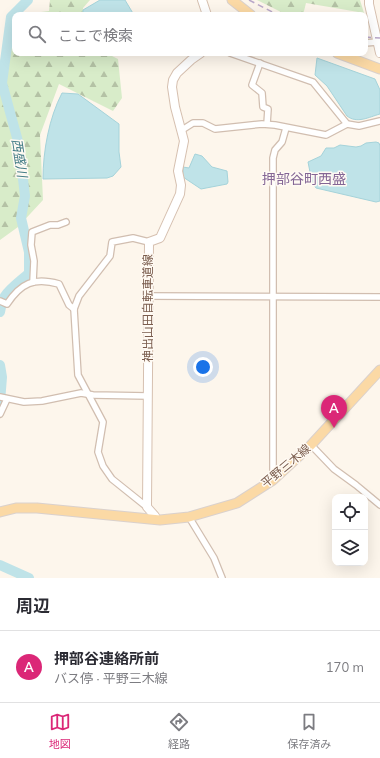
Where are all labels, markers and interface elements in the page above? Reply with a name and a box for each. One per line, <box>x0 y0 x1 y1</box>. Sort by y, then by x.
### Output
search box <box>12 12 368 56</box>
icon: search <box>26 23 48 45</box>
text: ここで検索 <box>58 26 133 45</box>
water label: 西盛川 <box>9 137 31 180</box>
district label: 押部谷町西盛 <box>262 170 346 188</box>
street label: 神出山田自転車道線 <box>140 254 155 362</box>
your location <box>193 357 213 377</box>
pin: A <box>321 395 347 428</box>
street label: 平野三木線 <box>258 441 313 491</box>
map controls <box>332 494 368 566</box>
button: locate <box>332 494 368 530</box>
button: layers <box>332 530 368 566</box>
text: 周辺 <box>16 595 50 616</box>
text: 押部谷連絡所前 <box>54 649 159 668</box>
text: A <box>24 659 34 675</box>
text: 170 m <box>326 659 364 675</box>
text: バス停 · 平野三木線 <box>54 670 168 686</box>
tab: 地図 <box>49 711 71 751</box>
tab: 経路 <box>168 711 190 751</box>
tab: 保存済み <box>287 711 331 751</box>

